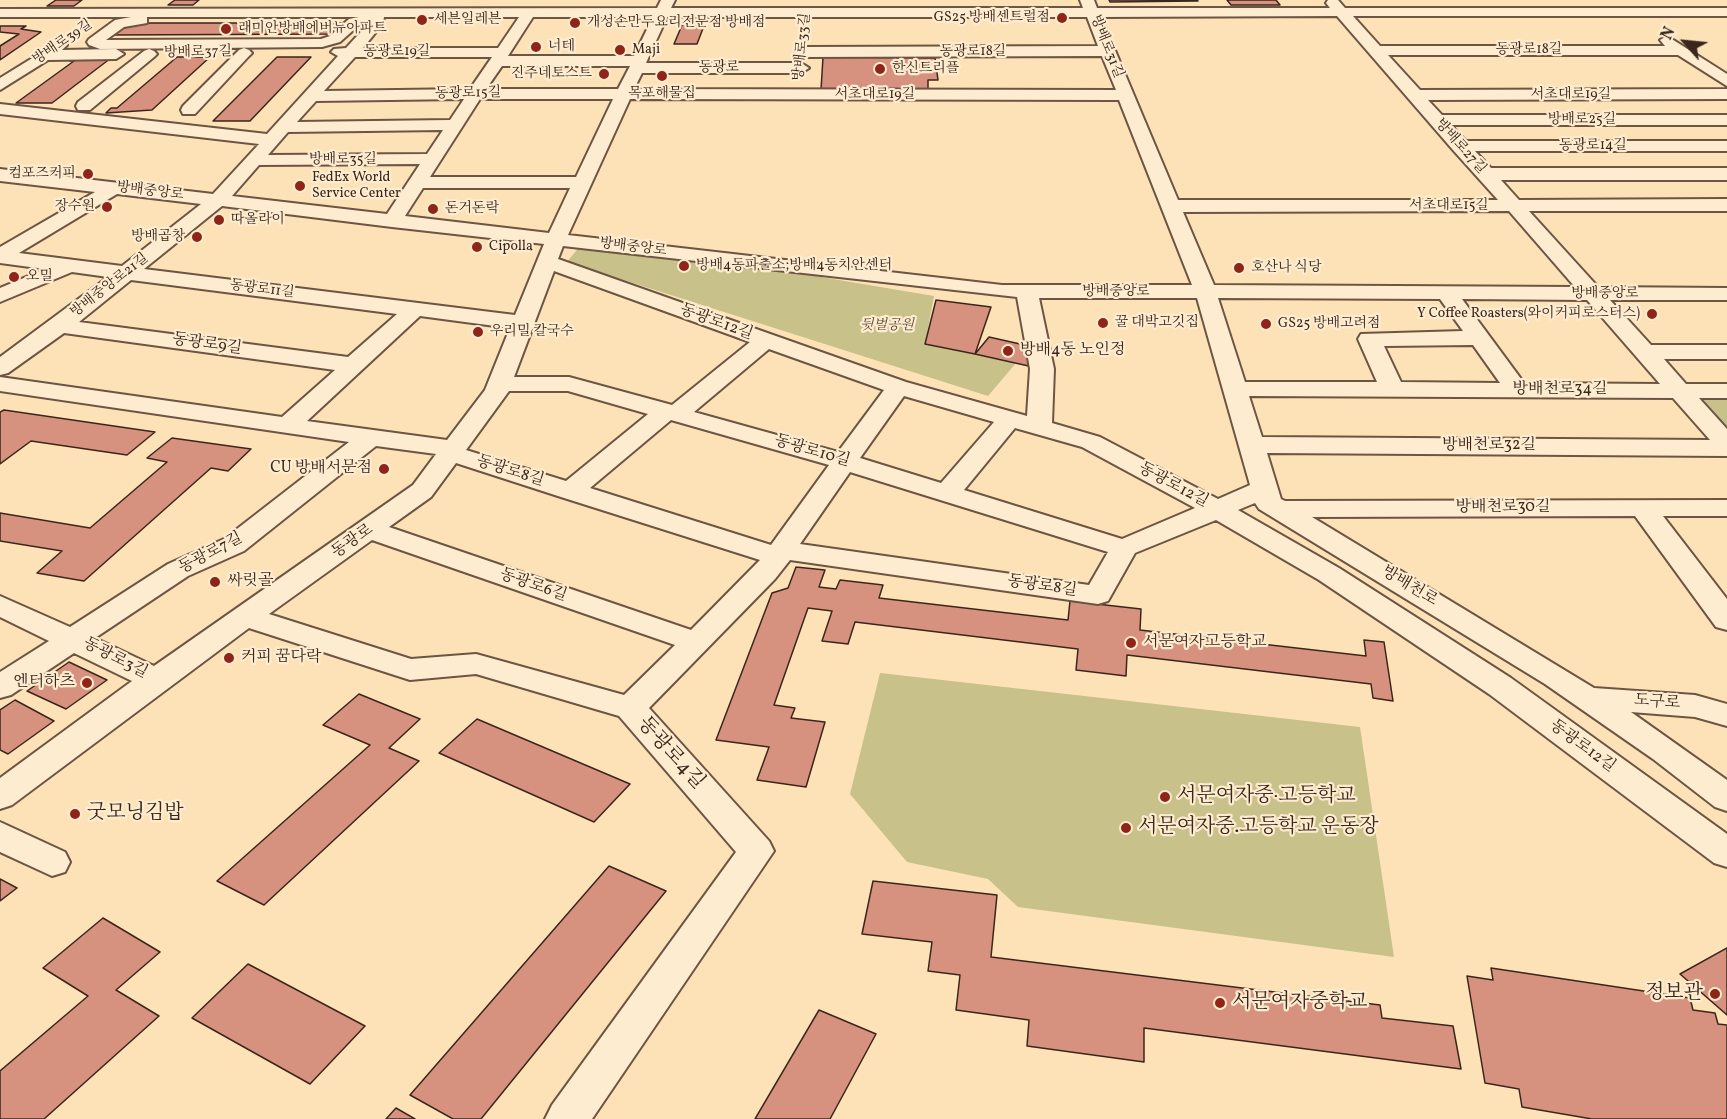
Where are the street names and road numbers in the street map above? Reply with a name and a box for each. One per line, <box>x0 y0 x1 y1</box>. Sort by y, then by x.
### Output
street label: 방배로33길 <box>791 12 815 82</box>
street label: 방배로31길 <box>1086 13 1126 81</box>
street label: 방배로39길 <box>30 17 96 69</box>
street label: 동광로18길 <box>1496 42 1562 58</box>
street label: 방배로37길 <box>164 44 232 62</box>
street label: 동광로19길 <box>364 44 430 60</box>
street label: 동광로18길 <box>940 44 1006 60</box>
street label: 동광로 <box>699 60 739 76</box>
street label: 동광로15길 <box>435 85 501 103</box>
street label: 서초대로19길 <box>835 87 915 103</box>
street label: 서초대로19길 <box>1531 87 1611 103</box>
street label: 방배로25길 <box>1548 112 1616 128</box>
street label: 방배로27길 <box>1431 116 1489 178</box>
street label: 동광로14길 <box>1559 138 1627 154</box>
street label: 방배로35길 <box>309 152 377 168</box>
street label: 방배중앙로 <box>115 180 185 204</box>
street label: 서초대로15길 <box>1409 198 1489 214</box>
street label: 방배중앙로 <box>598 236 668 260</box>
street label: 방배중앙로21길 <box>68 250 152 322</box>
street label: 동광로11길 <box>229 278 295 302</box>
street label: 방배중앙로 <box>1082 284 1150 300</box>
street label: 방배중앙로 <box>1571 286 1639 302</box>
street label: 동광로12길 <box>677 301 755 345</box>
street label: 동광로9길 <box>171 331 243 359</box>
street label: 방배천로34길 <box>1512 380 1608 400</box>
street label: 동광로10길 <box>772 432 852 472</box>
street label: 방배천로32길 <box>1442 436 1536 456</box>
street label: 동광로8길 <box>474 453 546 491</box>
street label: 동광로12길 <box>1135 460 1211 512</box>
street label: 방배천로30길 <box>1456 498 1550 518</box>
street label: 동광로 <box>329 521 377 563</box>
street label: 동광로7길 <box>176 529 246 579</box>
street label: 방배천로 <box>1378 563 1440 611</box>
street label: 동광로6길 <box>497 566 569 606</box>
street label: 동광로8길 <box>1006 573 1078 601</box>
street label: 동광로3길 <box>79 635 151 683</box>
street label: 도구로 <box>1633 692 1681 714</box>
street label: 동광로4길 <box>631 713 709 795</box>
street label: 동광로12길 <box>1545 717 1619 777</box>

